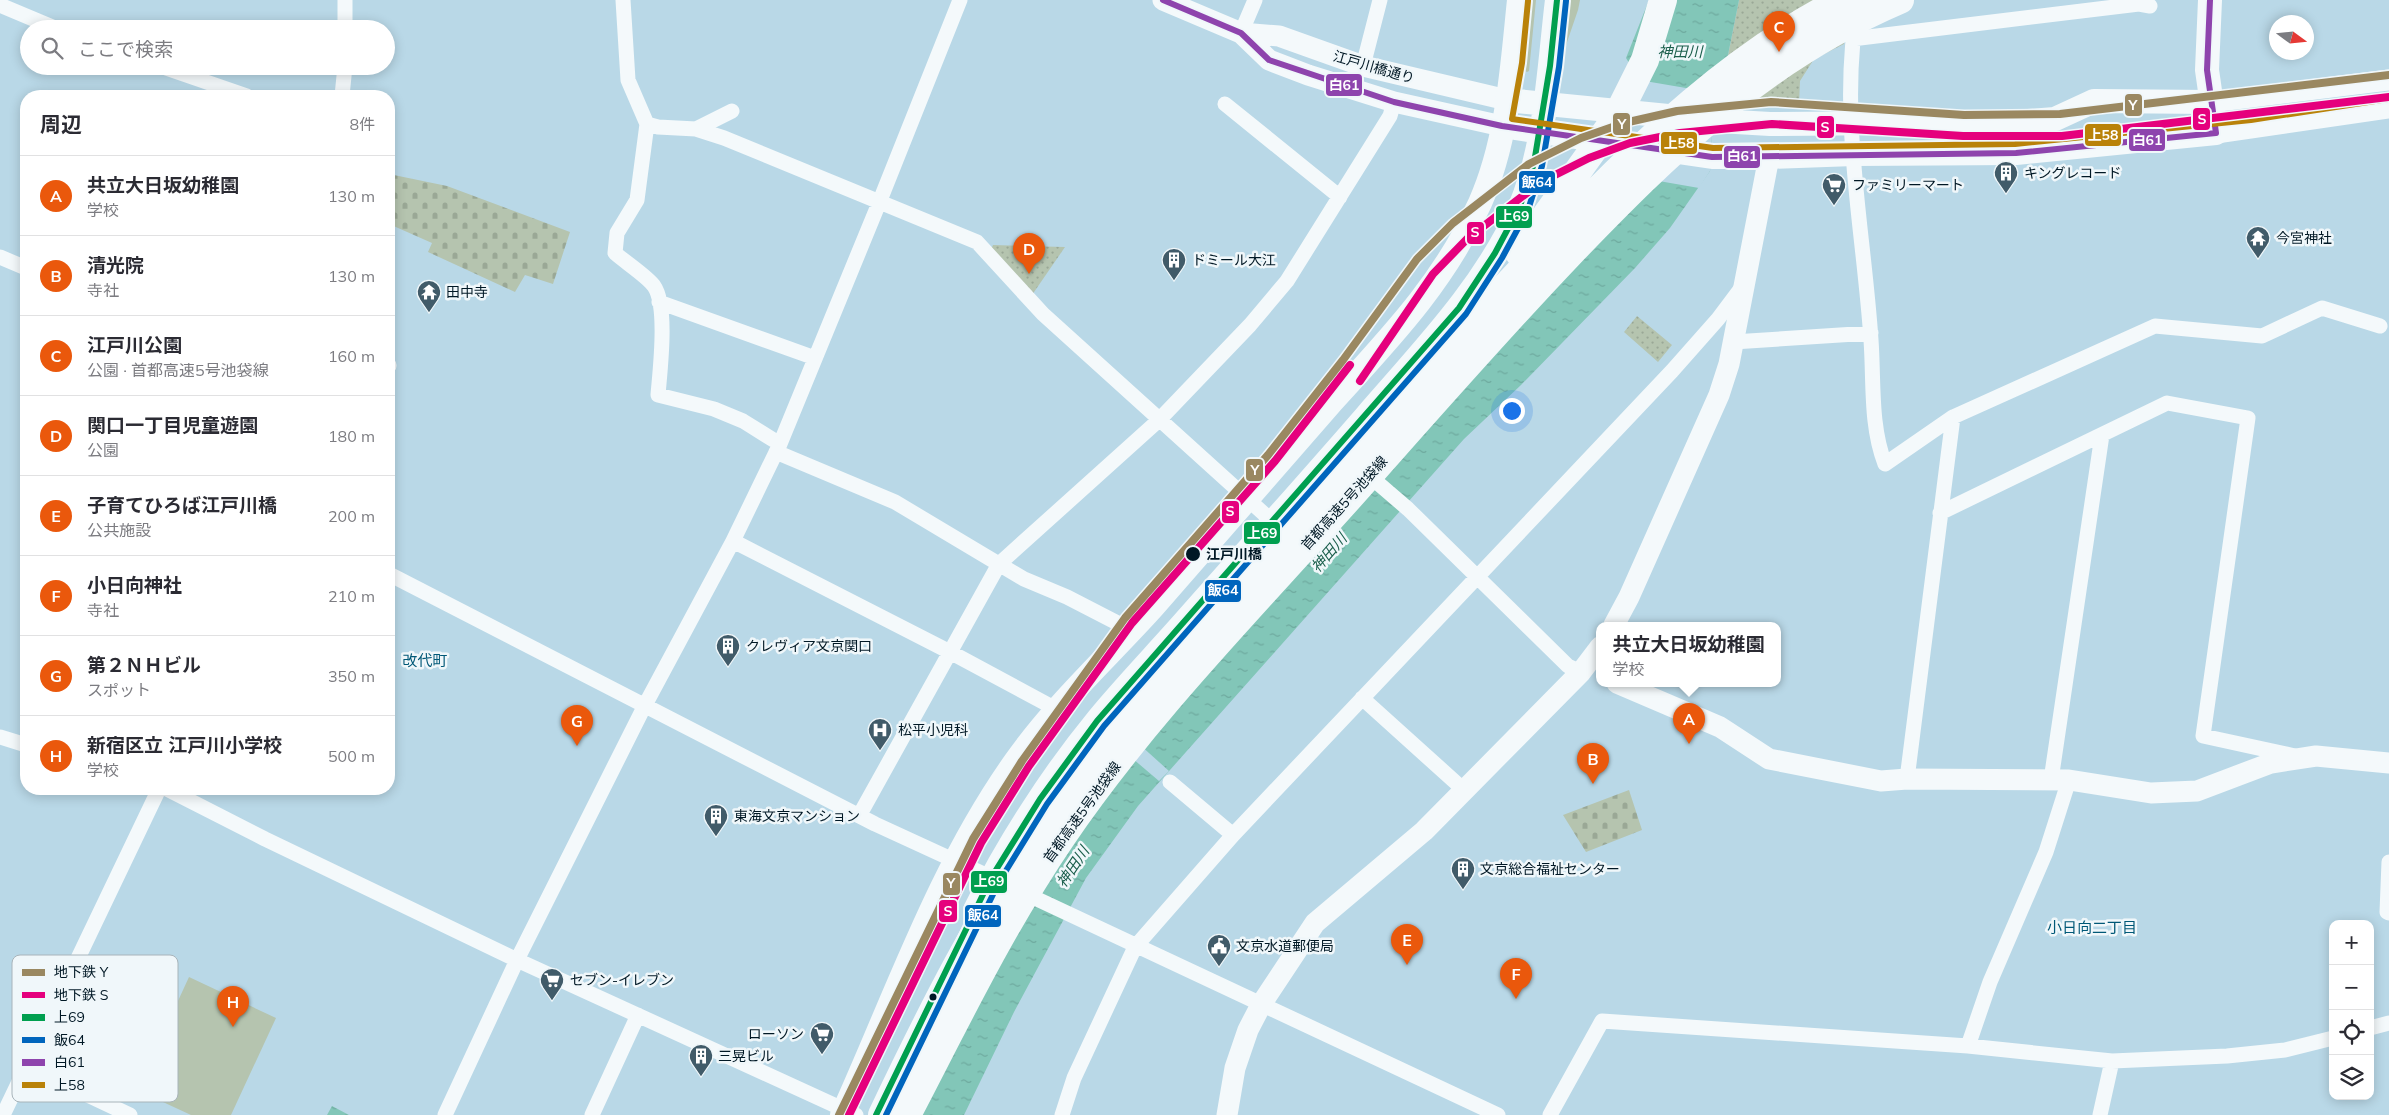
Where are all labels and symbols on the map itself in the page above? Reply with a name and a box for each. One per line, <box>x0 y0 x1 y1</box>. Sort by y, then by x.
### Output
pin: C <box>1763 11 1795 52</box>
north arrow <box>2269 15 2314 60</box>
water label: 神田川 <box>1657 42 1704 61</box>
street label: 江戸川橋通り <box>1331 47 1417 87</box>
line badge: 白61 <box>1325 73 1363 97</box>
text: 白61 <box>1329 76 1359 94</box>
line badge: Y <box>2124 93 2143 117</box>
text: Y <box>2128 96 2139 114</box>
line badge: S <box>2192 107 2211 131</box>
text: S <box>2197 110 2207 128</box>
line badge: Y <box>1612 112 1631 136</box>
text: Y <box>1617 115 1628 133</box>
line badge: S <box>1816 115 1835 139</box>
text: S <box>1820 118 1830 136</box>
line badge: 上58 <box>2084 123 2122 147</box>
text: 上58 <box>2088 126 2118 144</box>
line badge: 白61 <box>2128 128 2166 152</box>
line badge: 上58 <box>1660 131 1698 155</box>
text: 白61 <box>2132 131 2162 149</box>
text: 上58 <box>1664 134 1694 152</box>
line badge: 白61 <box>1723 145 1761 169</box>
text: 白61 <box>1727 147 1757 165</box>
building icon: キングレコード <box>1993 160 2019 194</box>
place label: キングレコード <box>2024 164 2122 182</box>
line badge: 飯64 <box>1518 170 1556 194</box>
supermarket icon: ファミリーマート <box>1821 172 1847 206</box>
text: 飯64 <box>1522 173 1553 191</box>
place label: ファミリーマート <box>1852 176 1964 194</box>
line badge: 上69 <box>1495 205 1533 229</box>
text: 上69 <box>1499 207 1529 225</box>
line badge: S <box>1466 221 1485 245</box>
text: S <box>1470 223 1480 241</box>
temple icon: 今宮神社 <box>2245 225 2271 259</box>
place label: 今宮神社 <box>2276 229 2332 247</box>
pin: D <box>1013 233 1045 274</box>
building icon: ドミール大江 <box>1161 247 1187 281</box>
place label: ドミール大江 <box>1192 251 1276 269</box>
temple icon: 田中寺 <box>416 279 442 313</box>
place label: 田中寺 <box>446 283 488 301</box>
your location <box>1499 398 1525 424</box>
street label: 首都高速5号池袋線 <box>1297 452 1391 554</box>
line badge: Y <box>1245 458 1264 482</box>
text: Y <box>1250 461 1261 479</box>
line badge: S <box>1221 500 1240 524</box>
text: S <box>1225 502 1235 520</box>
line badge: 上69 <box>1243 521 1281 545</box>
text: 上69 <box>1247 524 1277 542</box>
water label: 神田川 <box>1307 528 1352 576</box>
marker: 江戸川橋 <box>1184 545 1202 563</box>
place label: 江戸川橋 <box>1206 545 1262 563</box>
line badge: 飯64 <box>1204 579 1242 603</box>
text: 飯64 <box>1208 581 1239 599</box>
building icon: クレヴィア文京関口 <box>715 633 741 667</box>
place label: クレヴィア文京関口 <box>746 637 872 655</box>
district label: 改代町 <box>402 651 448 670</box>
pin: A <box>1673 703 1705 744</box>
pin: G <box>561 705 593 746</box>
hospital icon: 松平小児科 <box>867 717 893 751</box>
place label: 松平小児科 <box>898 721 968 739</box>
pin: B <box>1577 743 1609 784</box>
street label: 首都高速5号池袋線 <box>1039 758 1125 866</box>
building icon: 東海文京マンション <box>703 803 729 837</box>
place label: 東海文京マンション <box>734 807 860 825</box>
water label: 神田川 <box>1052 841 1094 891</box>
building icon: 文京総合福祉センター <box>1450 856 1476 890</box>
place label: 文京総合福祉センター <box>1480 860 1620 878</box>
line badge: 上69 <box>970 870 1008 894</box>
line badge: Y <box>942 872 961 896</box>
text: 上69 <box>974 872 1004 890</box>
text: Y <box>946 874 957 892</box>
line badge: S <box>938 899 958 923</box>
text: S <box>943 902 953 920</box>
line badge: 飯64 <box>964 904 1002 928</box>
text: 飯64 <box>968 906 999 924</box>
district label: 小日向二丁目 <box>2047 918 2137 937</box>
pin: E <box>1391 924 1423 965</box>
public building icon: 文京水道郵便局 <box>1206 933 1232 967</box>
place label: 文京水道郵便局 <box>1236 937 1334 955</box>
legend <box>12 955 178 1102</box>
pin: F <box>1500 958 1532 999</box>
text: 地下鉄 Y <box>54 963 109 981</box>
supermarket icon: セブン-イレブン <box>539 967 565 1001</box>
place label: セブン-イレブン <box>570 971 674 989</box>
text: 地下鉄 S <box>54 986 109 1004</box>
pin: H <box>217 986 249 1027</box>
unlabelled marker <box>928 992 938 1002</box>
text: 上69 <box>54 1008 85 1026</box>
supermarket icon: ローソン <box>809 1021 835 1055</box>
place label: ローソン <box>748 1025 804 1043</box>
text: 飯64 <box>54 1031 85 1049</box>
building icon: 三晃ビル <box>688 1043 714 1077</box>
place label: 三晃ビル <box>718 1047 774 1065</box>
text: 白61 <box>54 1053 85 1071</box>
text: 上58 <box>54 1076 85 1094</box>

